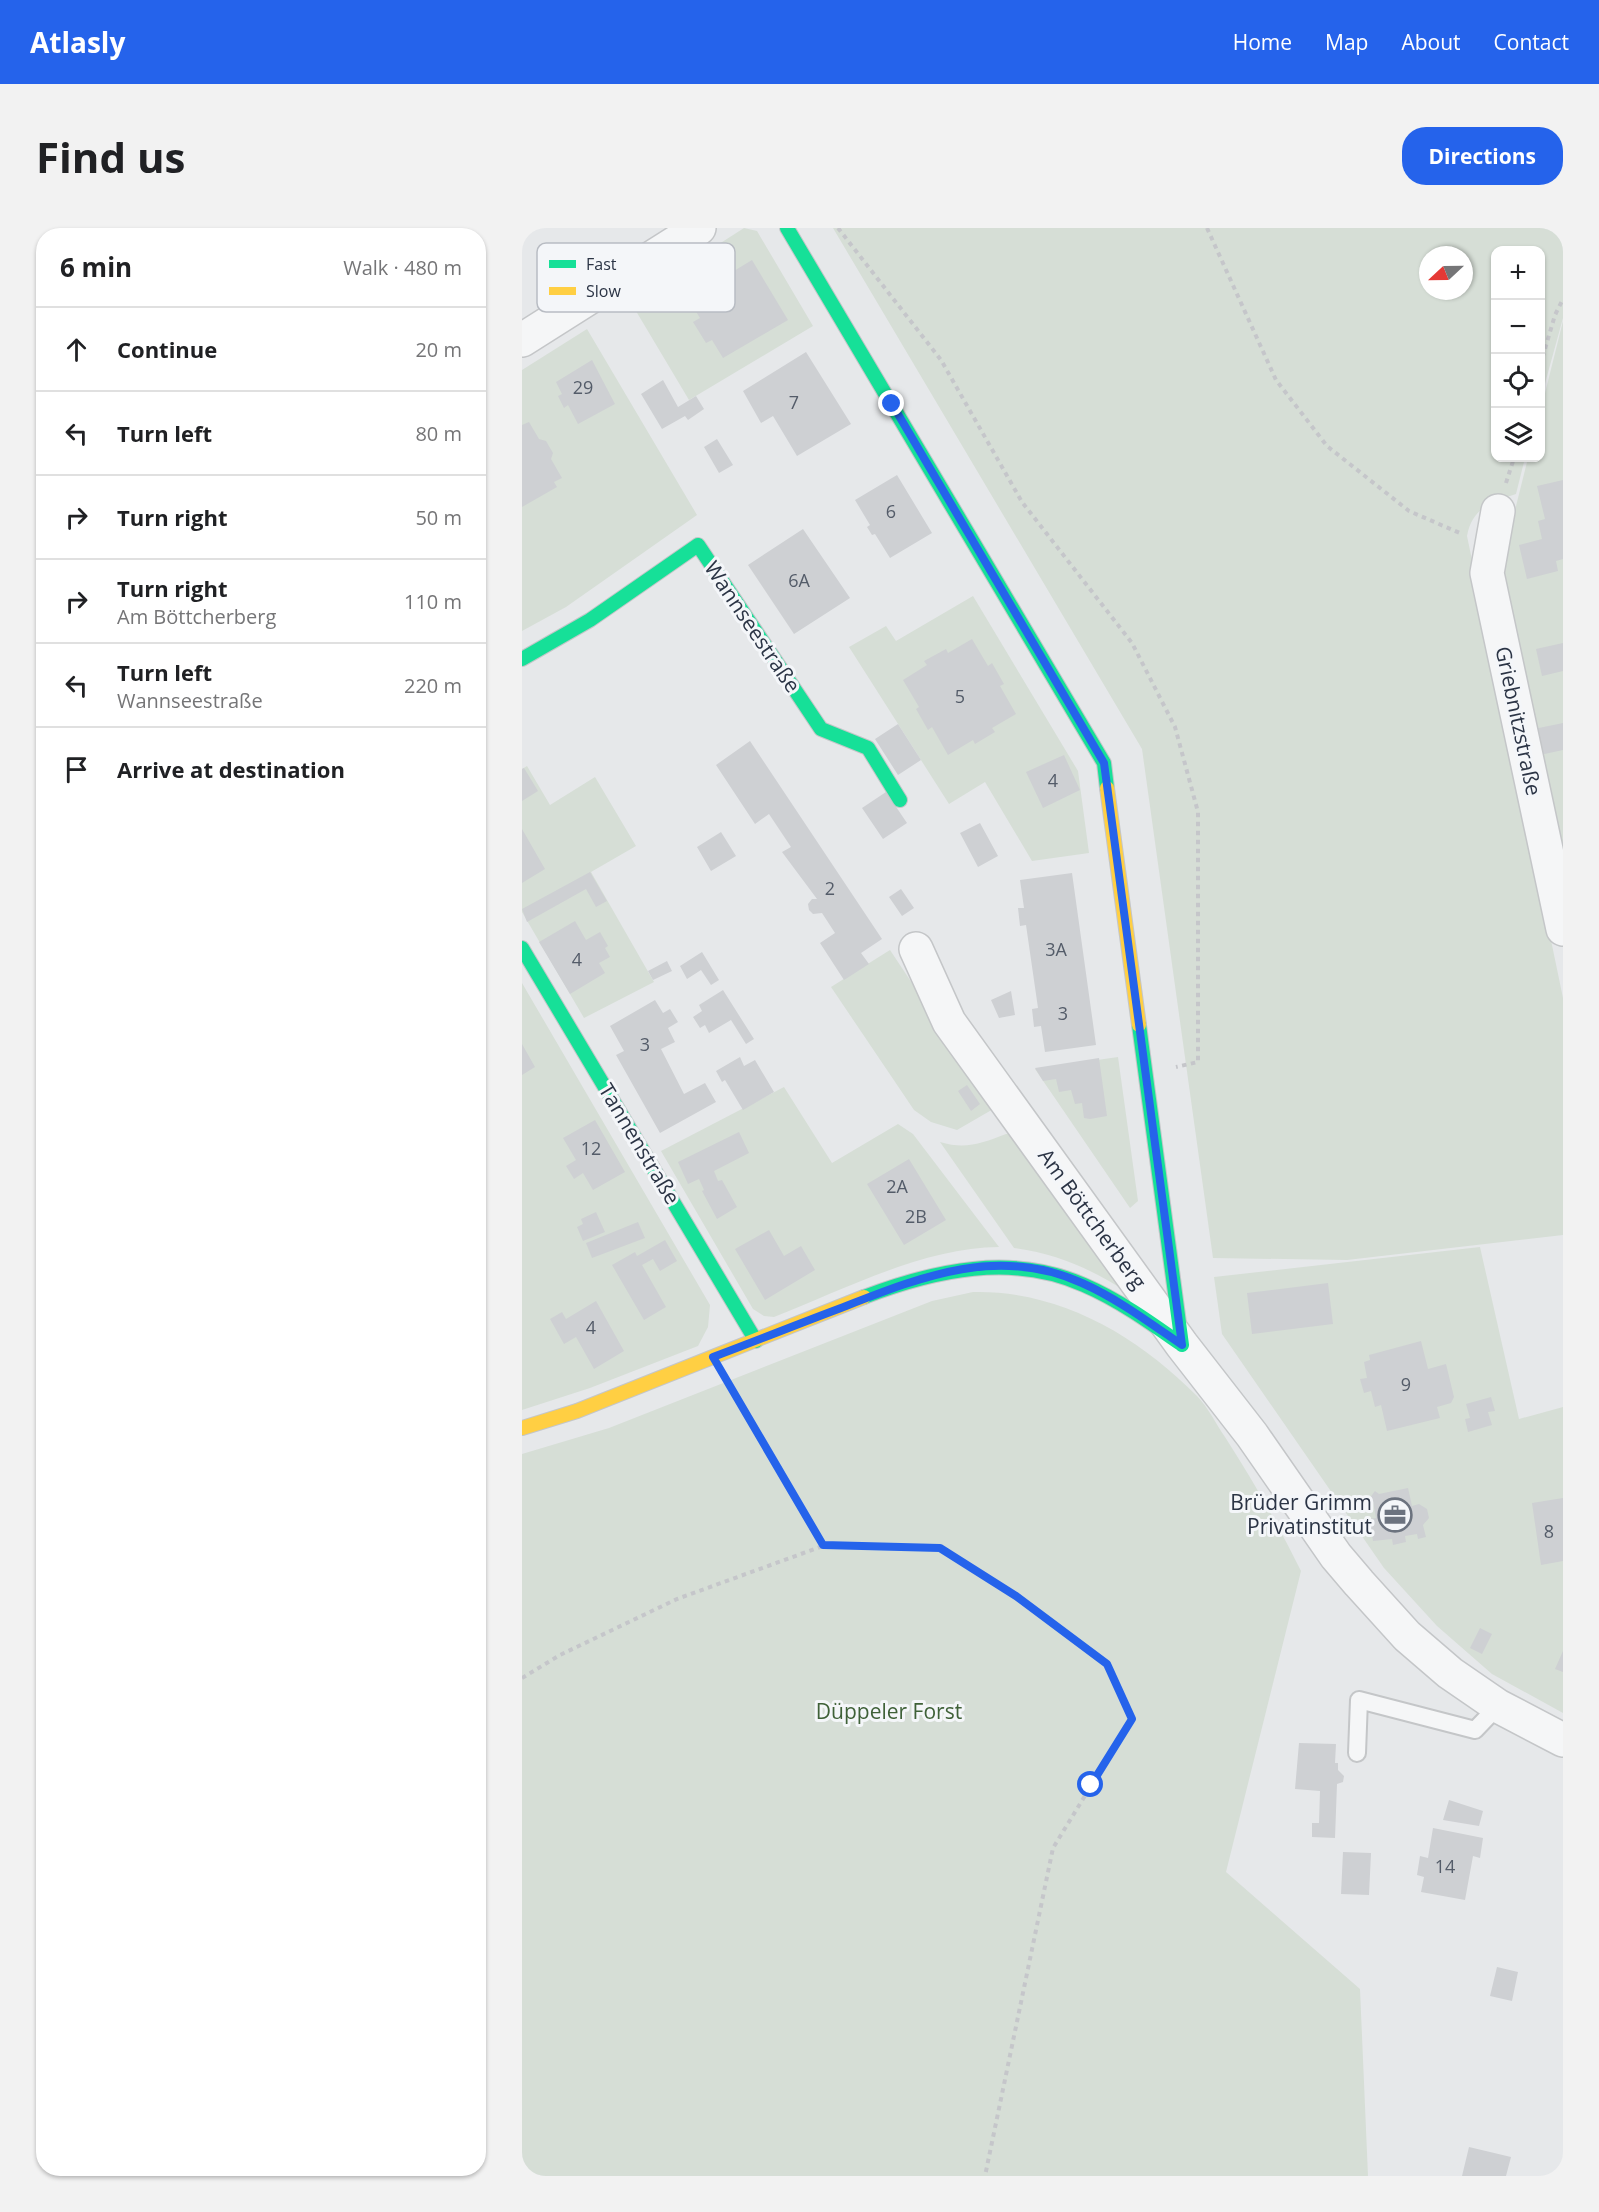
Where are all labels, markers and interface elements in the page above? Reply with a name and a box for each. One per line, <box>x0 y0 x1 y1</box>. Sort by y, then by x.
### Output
text: Atlasly <box>30 23 125 61</box>
text: Home <box>1233 28 1292 56</box>
text: Map <box>1325 28 1368 56</box>
text: About <box>1401 28 1461 56</box>
text: Contact <box>1494 28 1569 56</box>
button: Directions <box>1402 127 1563 185</box>
text: Find us <box>36 128 185 185</box>
legend <box>537 243 735 312</box>
north arrow <box>1419 246 1473 300</box>
map controls <box>1491 246 1545 462</box>
button: + <box>1491 246 1545 300</box>
text: 6 min <box>60 249 132 285</box>
text: Fast <box>586 253 617 275</box>
text: Walk · 480 m <box>343 254 462 281</box>
text: Slow <box>586 280 621 302</box>
button: − <box>1491 300 1545 354</box>
icon: ahead <box>60 333 93 366</box>
text: Continue <box>117 334 217 364</box>
text: 20 m <box>415 336 462 363</box>
button: locate <box>1491 354 1545 408</box>
house number: 29 <box>573 375 593 399</box>
house number: 7 <box>789 390 799 414</box>
route end <box>878 390 904 416</box>
button: layers <box>1491 408 1545 462</box>
icon: left <box>60 417 93 450</box>
text: Turn left <box>117 418 212 448</box>
text: 80 m <box>415 420 462 447</box>
house number: 6 <box>886 499 896 523</box>
icon: right <box>60 501 93 534</box>
text: Turn right <box>117 502 228 532</box>
text: 50 m <box>415 504 462 531</box>
street label: Wannseestraße <box>698 555 807 698</box>
house number: 6A <box>788 568 810 592</box>
text: Turn right <box>117 573 228 603</box>
icon: right <box>60 585 93 618</box>
text: 110 m <box>404 588 462 615</box>
text: Am Böttcherberg <box>117 603 276 630</box>
street label: Griebnitzstraße <box>1489 644 1548 798</box>
text: Turn left <box>117 657 212 687</box>
icon: left <box>60 669 93 702</box>
text: 220 m <box>404 672 462 699</box>
house number: 5 <box>955 684 965 708</box>
text: Wannseestraße <box>117 687 263 714</box>
icon: arrive <box>60 753 93 786</box>
text: Arrive at destination <box>117 754 345 784</box>
house number: 4 <box>1048 768 1058 792</box>
house number: 2 <box>825 876 835 900</box>
house number: 3A <box>1045 937 1067 961</box>
house number: 4 <box>572 947 582 971</box>
house number: 3 <box>1058 1001 1068 1025</box>
house number: 3 <box>640 1032 650 1056</box>
street label: Tannenstraße <box>593 1078 687 1209</box>
house number: 12 <box>581 1136 601 1160</box>
street label: Am Böttcherberg <box>1032 1143 1153 1294</box>
house number: 2A <box>886 1174 908 1198</box>
house number: 2B <box>905 1204 927 1228</box>
house number: 4 <box>586 1315 596 1339</box>
house number: 9 <box>1401 1372 1411 1396</box>
place label: Brüder Grimm Privatinstitut <box>1230 1488 1372 1540</box>
office icon: Brüder Grimm Privatinstitut <box>1377 1497 1413 1533</box>
house number: 8 <box>1544 1519 1554 1543</box>
park label: Düppeler Forst <box>816 1697 962 1725</box>
route start <box>1077 1771 1103 1797</box>
house number: 14 <box>1435 1854 1455 1878</box>

